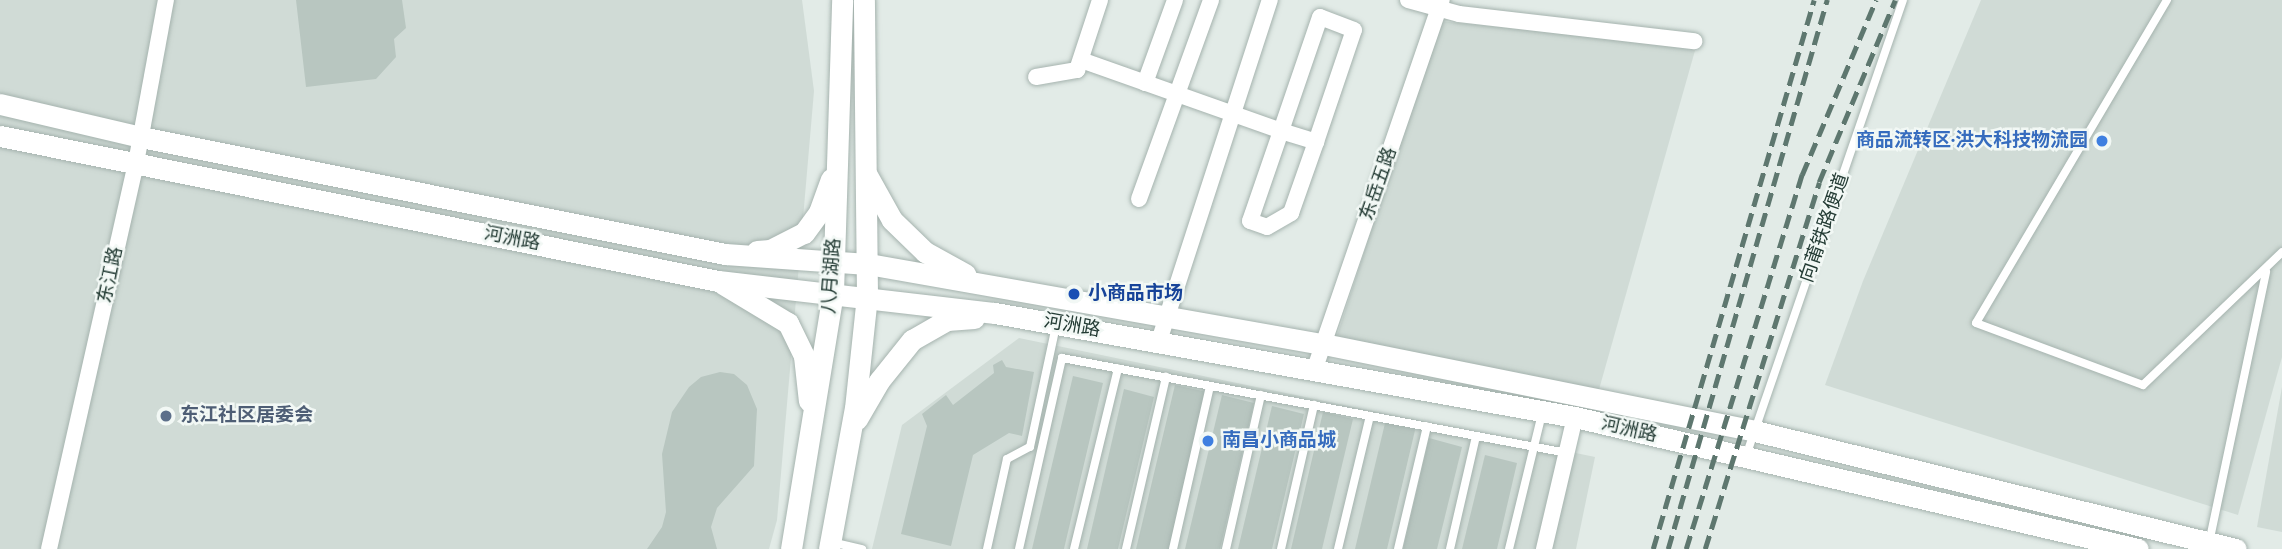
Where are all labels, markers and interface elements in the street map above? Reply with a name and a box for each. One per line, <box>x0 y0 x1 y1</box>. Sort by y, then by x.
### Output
place label: 商品流转区·洪大科技物流园 <box>1856 130 2088 152</box>
marker: 商品流转区·洪大科技物流园 <box>2094 133 2110 149</box>
street label: 东岳五路 <box>1356 144 1402 224</box>
street label: 向莆铁路便道 <box>1796 170 1854 286</box>
street label: 河洲路 <box>482 222 542 256</box>
street label: 八月湖路 <box>818 237 846 315</box>
street label: 东江路 <box>94 245 128 305</box>
place label: 小商品市场 <box>1088 283 1183 305</box>
marker: 小商品市场 <box>1066 286 1082 302</box>
street label: 河洲路 <box>1042 310 1102 342</box>
place label: 东江社区居委会 <box>180 405 313 427</box>
marker: 东江社区居委会 <box>158 408 174 424</box>
street label: 河洲路 <box>1599 412 1659 448</box>
place label: 南昌小商品城 <box>1222 430 1336 452</box>
marker: 南昌小商品城 <box>1200 433 1216 449</box>

